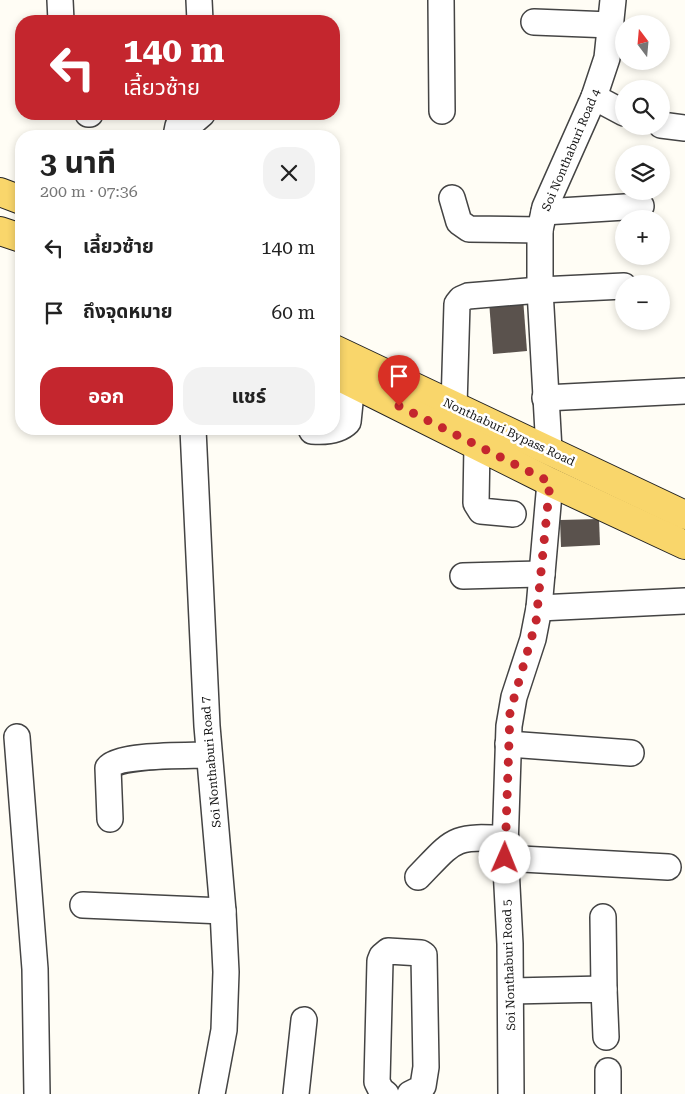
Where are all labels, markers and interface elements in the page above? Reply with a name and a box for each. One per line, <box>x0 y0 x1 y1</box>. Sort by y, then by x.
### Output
north arrow <box>615 15 670 70</box>
map controls <box>615 15 670 330</box>
text: 140 m <box>123 30 224 71</box>
icon: left <box>40 35 105 100</box>
text: เลี้ยวซ้าย <box>123 75 200 100</box>
button: search <box>615 80 670 135</box>
street label: Soi Nonthaburi Road 4 <box>539 87 603 213</box>
text: 3 นาที <box>40 145 116 180</box>
button: layers <box>615 145 670 200</box>
button: close <box>263 147 315 199</box>
text: 200 m · 07:36 <box>40 182 138 201</box>
button: + <box>615 210 670 265</box>
icon: left <box>40 234 68 262</box>
text: เลี้ยวซ้าย <box>83 235 154 258</box>
text: 140 m <box>261 236 315 259</box>
button: − <box>615 275 670 330</box>
icon: arrive <box>40 299 68 327</box>
text: ถึงจุดหมาย <box>83 300 173 323</box>
text: 60 m <box>272 301 315 324</box>
pin <box>378 355 420 406</box>
icon: arrive <box>385 362 413 390</box>
button: ออก <box>40 367 173 425</box>
button: แชร์ <box>183 367 315 425</box>
street label: Nonthaburi Bypass Road <box>441 395 577 469</box>
street label: Soi Nonthaburi Road 7 <box>198 696 224 828</box>
position arrow <box>478 831 530 883</box>
street label: Soi Nonthaburi Road 5 <box>500 899 518 1031</box>

